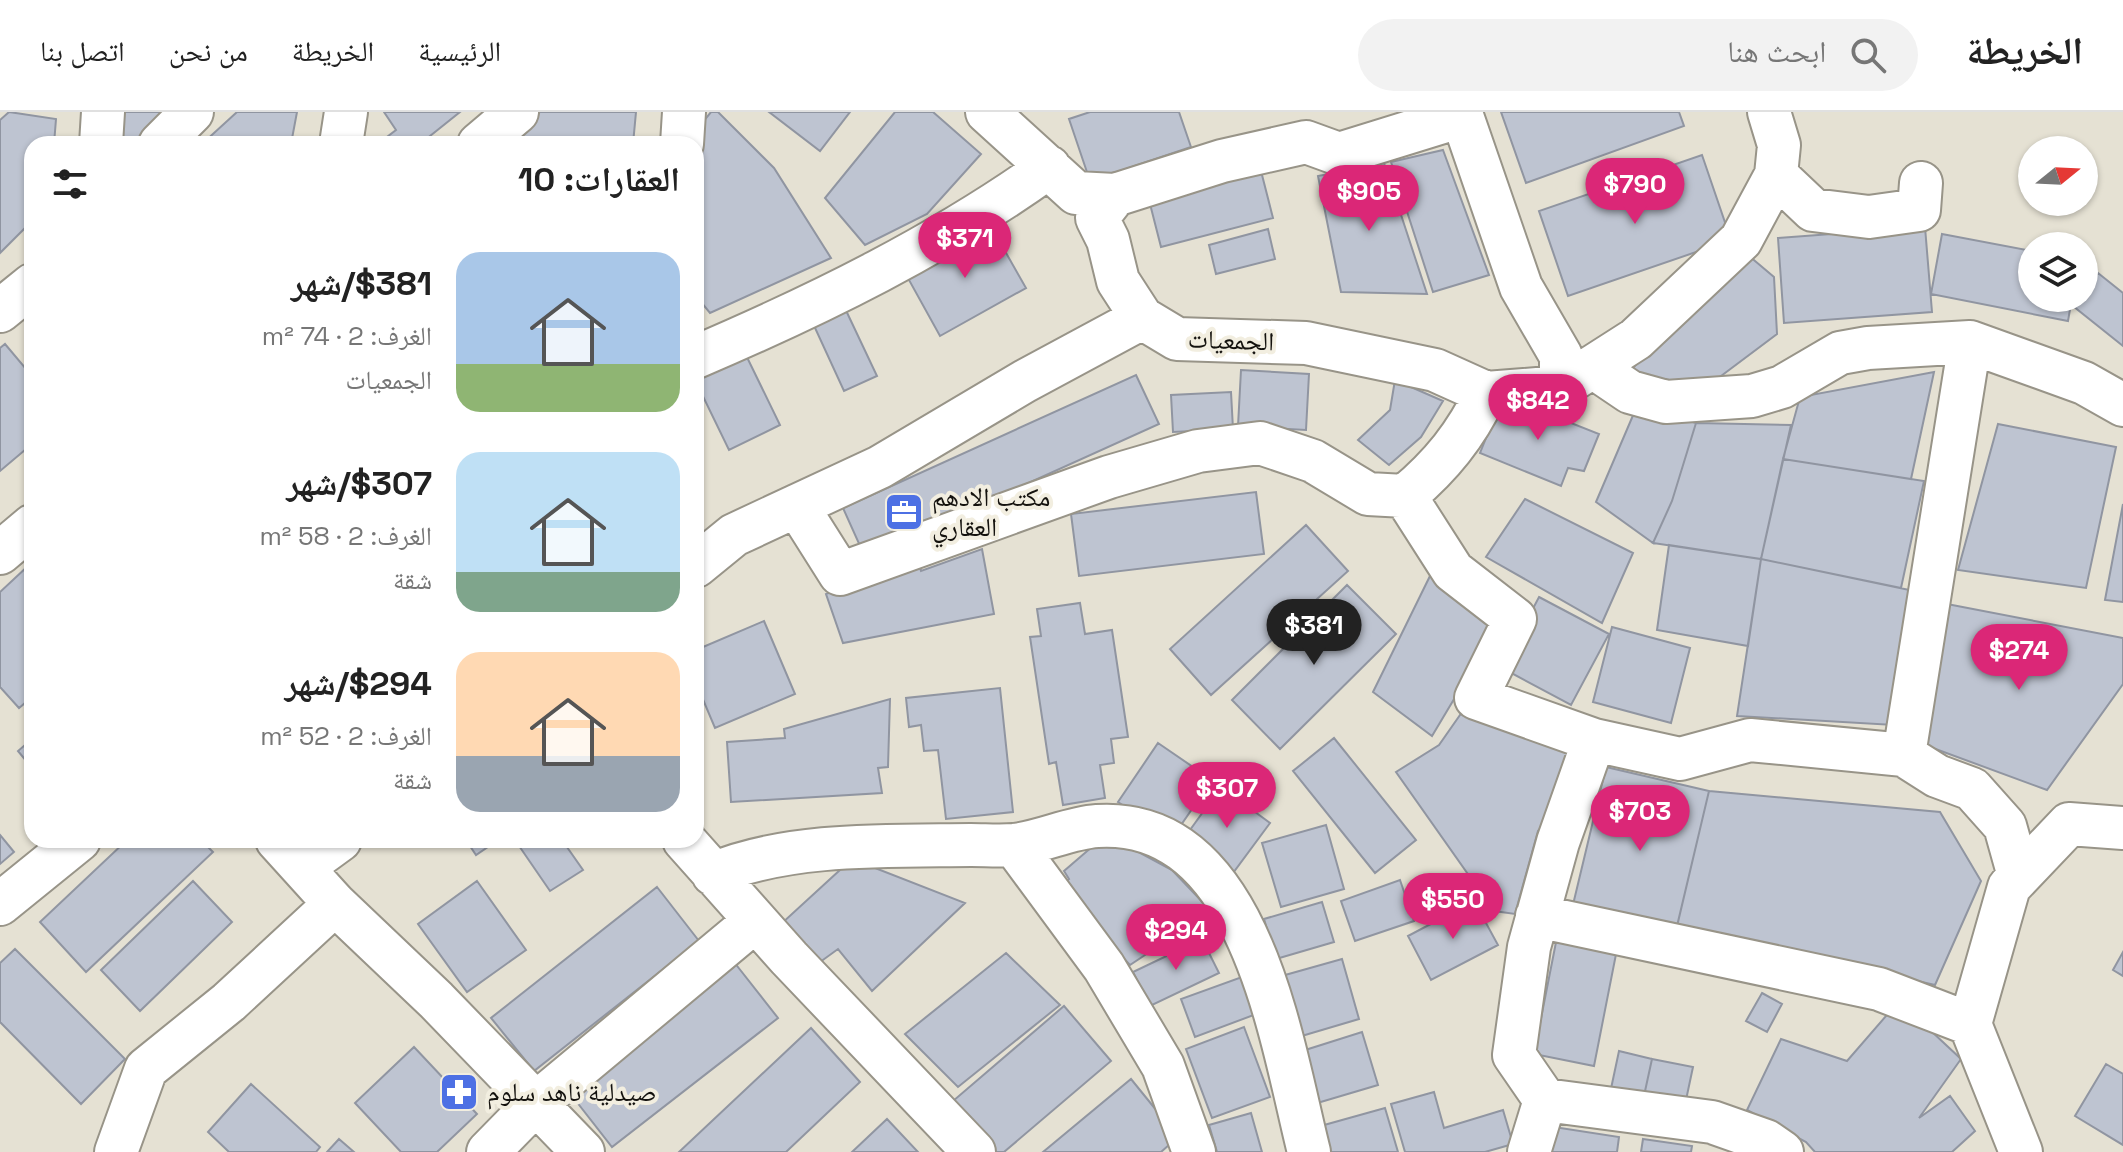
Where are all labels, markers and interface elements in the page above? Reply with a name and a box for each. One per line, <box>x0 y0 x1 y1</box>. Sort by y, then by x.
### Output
search box <box>1358 19 1918 91</box>
text: الخريطة <box>1966 27 2083 75</box>
text: ابحث هنا <box>1727 32 1826 71</box>
text: اتصل بنا <box>40 33 125 69</box>
text: من نحن <box>169 33 248 69</box>
text: الخريطة <box>292 33 374 69</box>
text: الرئيسية <box>418 33 501 69</box>
icon: search <box>1846 33 1890 77</box>
north arrow <box>2018 136 2098 216</box>
map controls <box>2018 136 2098 312</box>
text: العقارات: 10 <box>518 158 680 201</box>
pin: $790 <box>1588 158 1682 226</box>
icon: filters <box>48 162 92 206</box>
pin: $905 <box>1322 165 1416 233</box>
text: $790 <box>1603 167 1667 201</box>
text: $905 <box>1337 174 1401 208</box>
pin: $371 <box>918 212 1012 280</box>
text: $371 <box>936 221 994 255</box>
button: layers <box>2018 232 2098 312</box>
text: $381/شهر <box>291 262 432 305</box>
icon: home <box>520 284 616 380</box>
text: الغرف: 2 · 74 m² <box>262 319 432 353</box>
street label: الجمعيات <box>1187 322 1275 358</box>
text: الجمعيات <box>345 363 432 397</box>
pin: $842 <box>1491 374 1585 442</box>
text: $842 <box>1506 383 1570 417</box>
text: $307/شهر <box>287 462 432 505</box>
place label: مكتب الادهم العقاري <box>932 480 1050 548</box>
icon: home <box>520 484 616 580</box>
office icon: مكتب الادهم العقاري <box>883 491 925 533</box>
text: الغرف: 2 · 58 m² <box>259 519 432 553</box>
text: شقة <box>393 563 432 597</box>
pin: $381 <box>1267 599 1361 667</box>
text: $381 <box>1285 608 1343 642</box>
pin: $274 <box>1972 624 2066 692</box>
text: $274 <box>1989 633 2049 667</box>
text: $294/شهر <box>285 662 432 705</box>
icon: home <box>520 684 616 780</box>
text: الغرف: 2 · 52 m² <box>260 719 432 753</box>
pin: $307 <box>1180 762 1274 830</box>
text: شقة <box>393 763 432 797</box>
text: $307 <box>1196 771 1258 805</box>
pin: $703 <box>1593 785 1687 853</box>
text: $703 <box>1609 794 1671 828</box>
pin: $550 <box>1406 873 1500 941</box>
text: $550 <box>1421 882 1485 916</box>
pin: $294 <box>1129 904 1223 972</box>
text: $294 <box>1144 913 1208 947</box>
pharmacy icon: صيدلية ناهد سلوم <box>438 1071 480 1113</box>
place label: صيدلية ناهد سلوم <box>487 1075 657 1110</box>

